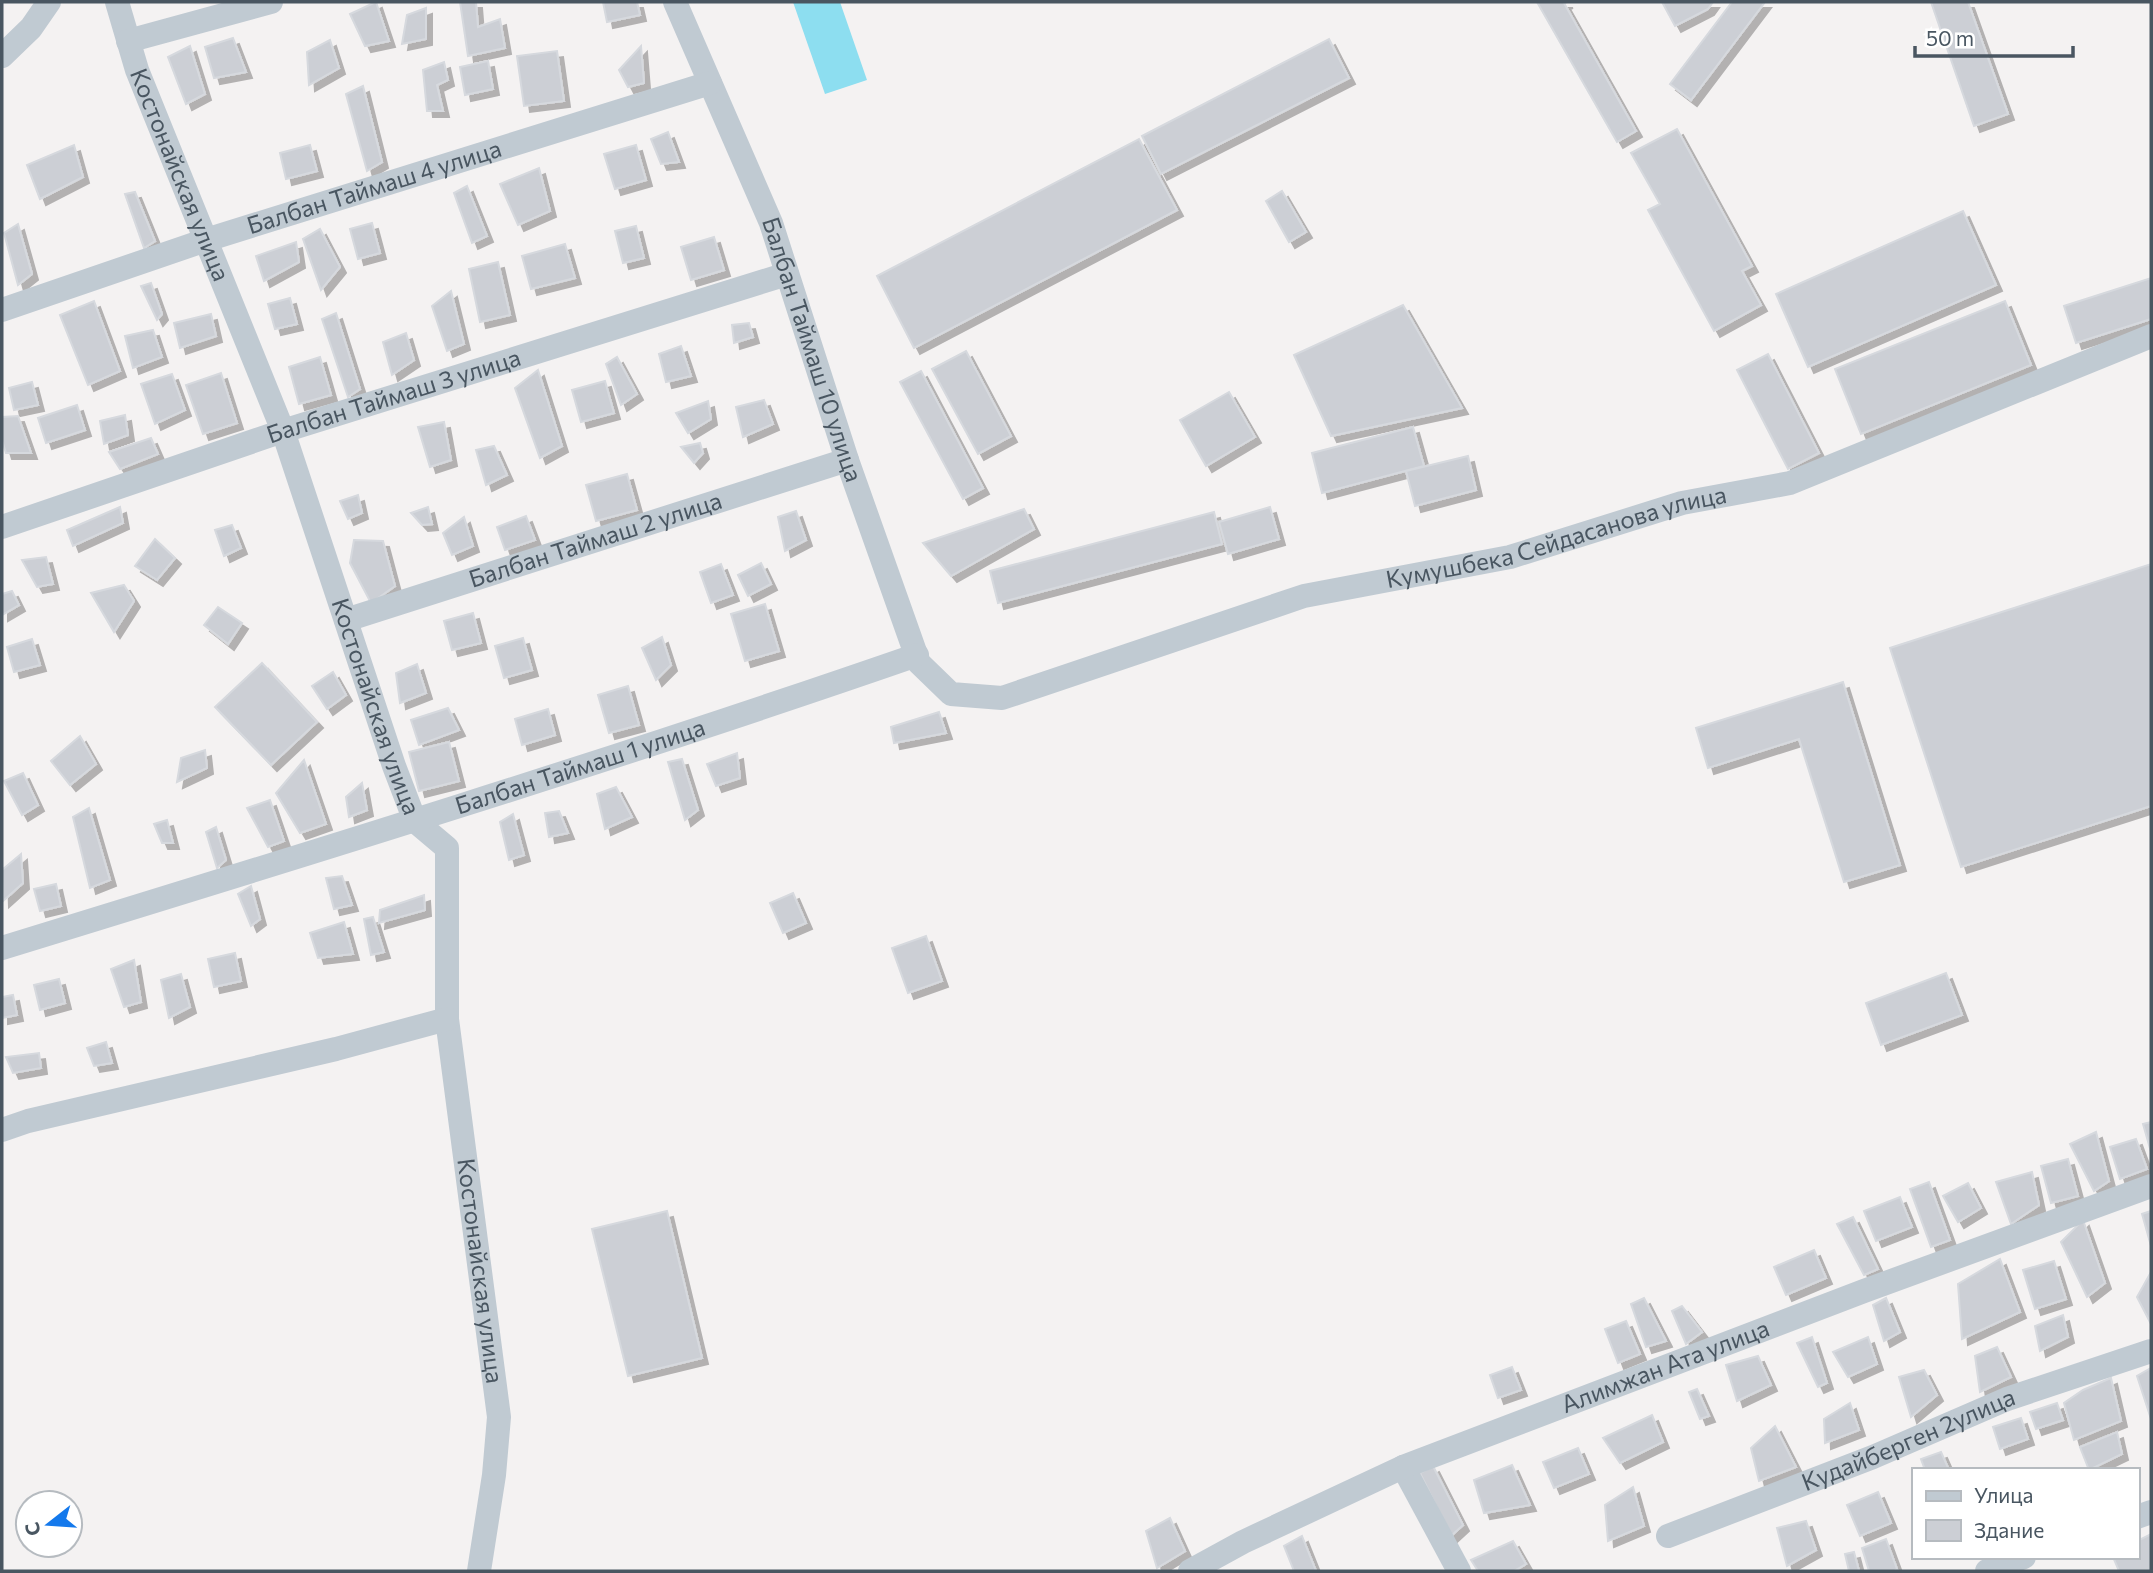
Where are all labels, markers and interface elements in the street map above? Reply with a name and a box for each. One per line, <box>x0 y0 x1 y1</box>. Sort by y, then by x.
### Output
scale bar <box>1915 14 2072 58</box>
text: 50 m <box>1926 25 1974 50</box>
street label: Костонайская улица <box>125 64 237 285</box>
street label: Балбан Таймаш 4 улица <box>243 133 505 239</box>
street label: Балбан Таймаш 10 улица <box>757 213 870 486</box>
street label: Балбан Таймаш 3 улица <box>263 342 524 449</box>
street label: Кумушбека Сейдасанова улица <box>1383 479 1729 593</box>
street label: Балбан Таймаш 2 улица <box>465 485 725 593</box>
street label: Костонайская улица <box>326 594 427 819</box>
street label: Балбан Таймаш 1 улица <box>451 712 709 819</box>
street label: Костонайская улица <box>452 1156 510 1385</box>
street label: Алимжан Ата улица <box>1557 1313 1773 1418</box>
street label: Кудайберген 2улица <box>1797 1381 2018 1496</box>
legend <box>1912 1468 2139 1559</box>
text: Улица <box>1974 1482 2033 1507</box>
north arrow <box>14 1489 84 1559</box>
text: Здание <box>1974 1517 2044 1542</box>
text: С <box>19 1520 45 1539</box>

